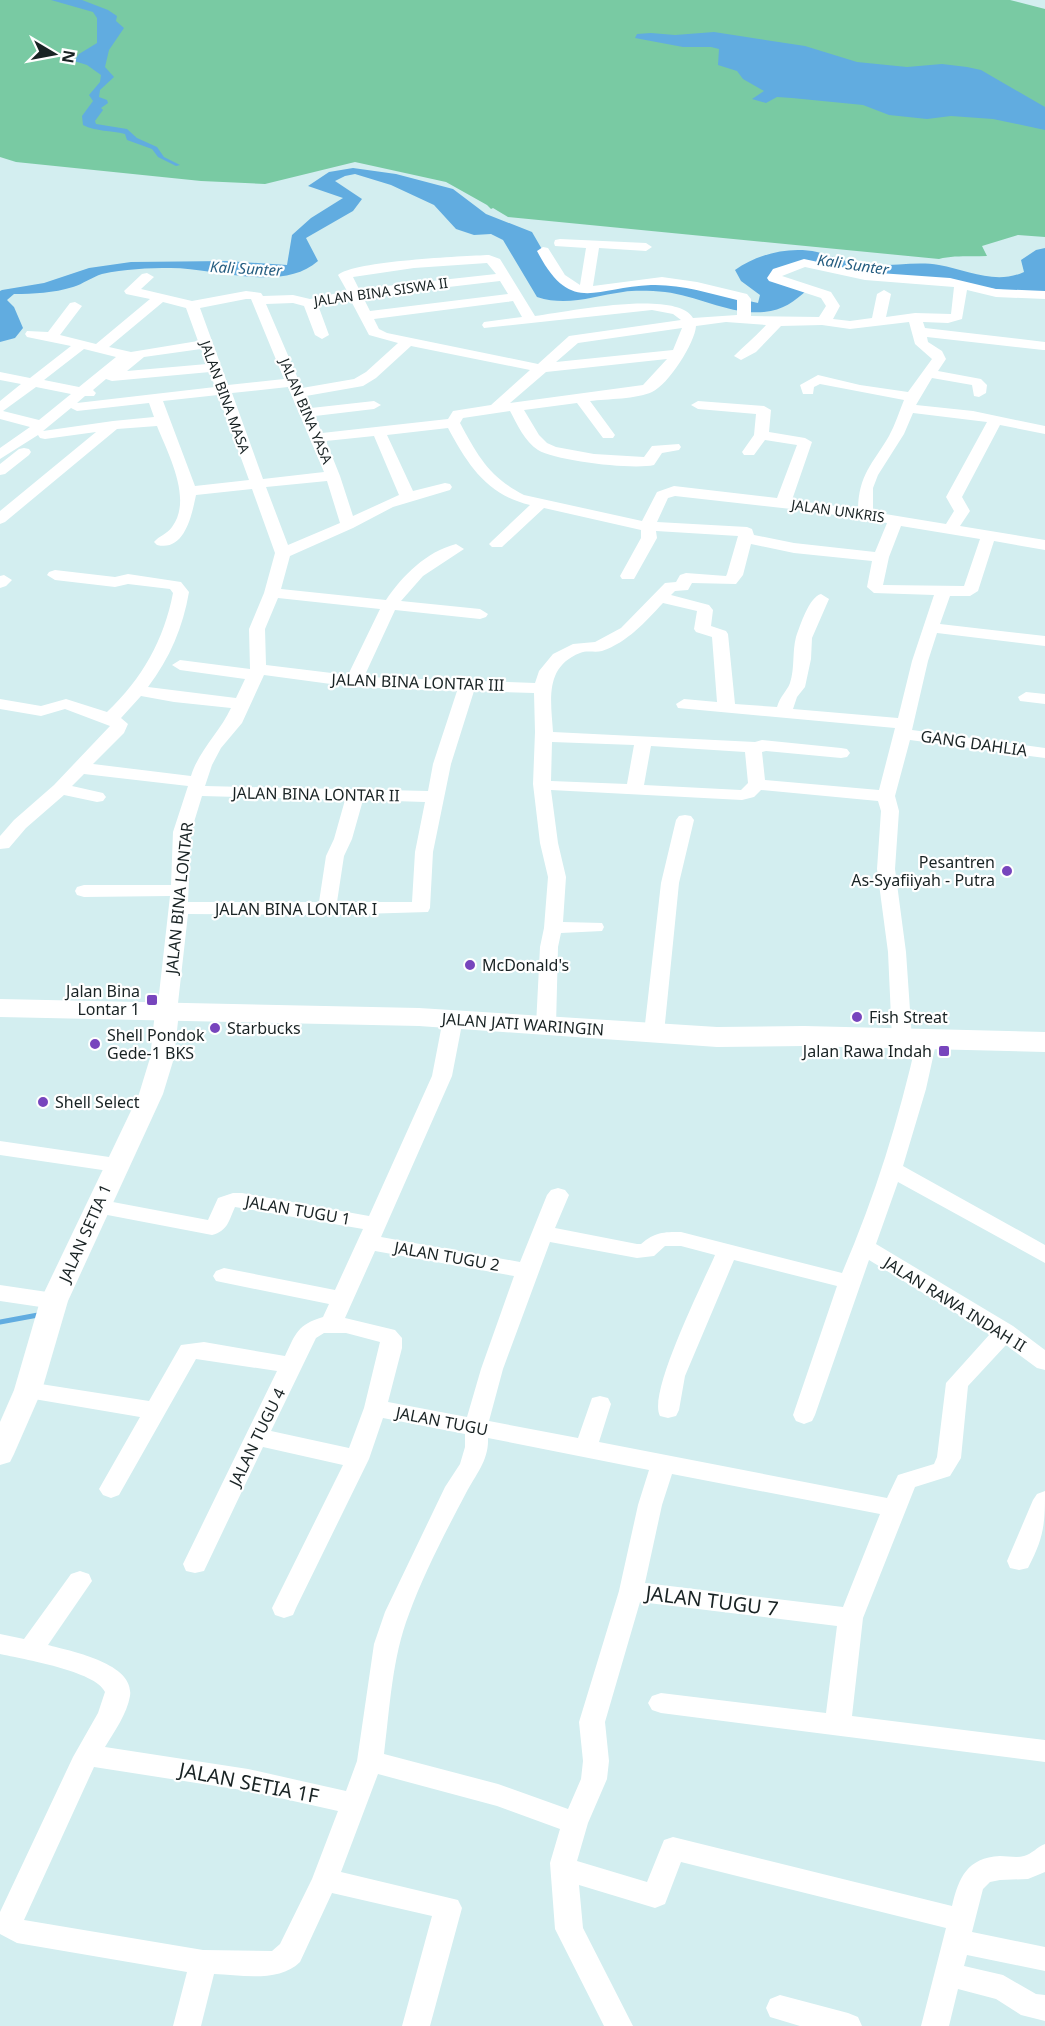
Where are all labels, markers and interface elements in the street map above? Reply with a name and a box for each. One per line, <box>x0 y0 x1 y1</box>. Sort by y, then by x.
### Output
north arrow <box>24 24 84 84</box>
text: N <box>57 48 81 65</box>
water label: Kali Sunter <box>816 249 891 279</box>
water label: Kali Sunter <box>210 256 284 280</box>
street label: JALAN BINA SISWA II <box>311 273 449 311</box>
street label: JALAN BINA MASA <box>196 336 255 456</box>
street label: JALAN BINA YASA <box>275 353 337 467</box>
street label: JALAN UNKRIS <box>788 494 886 526</box>
street label: JALAN BINA LONTAR III <box>329 668 505 696</box>
street label: GANG DAHLIA <box>919 725 1029 761</box>
street label: JALAN BINA LONTAR II <box>230 782 400 806</box>
street label: JALAN BINA LONTAR <box>160 821 198 977</box>
place label: Pesantren As-Syafiiyah - Putra <box>851 851 995 891</box>
marker: Pesantren As-Syafiiyah - Putra <box>1000 864 1014 878</box>
street label: JALAN BINA LONTAR I <box>213 898 377 920</box>
place label: McDonald's <box>482 954 569 976</box>
marker: McDonald's <box>463 958 477 972</box>
place label: Jalan Bina Lontar 1 <box>64 980 140 1020</box>
marker: Jalan Bina Lontar 1 <box>145 993 159 1007</box>
place label: Fish Streat <box>869 1006 948 1028</box>
street label: JALAN JATI WARINGIN <box>439 1007 605 1041</box>
marker: Fish Streat <box>850 1010 864 1024</box>
place label: Starbucks <box>227 1017 301 1039</box>
marker: Starbucks <box>208 1021 222 1035</box>
place label: Shell Pondok Gede-1 BKS <box>107 1024 205 1064</box>
marker: Shell Pondok Gede-1 BKS <box>88 1037 102 1051</box>
place label: Jalan Rawa Indah <box>801 1040 932 1062</box>
marker: Jalan Rawa Indah <box>937 1044 951 1058</box>
place label: Shell Select <box>55 1091 140 1113</box>
marker: Shell Select <box>36 1095 50 1109</box>
street label: JALAN SETIA 1 <box>53 1181 116 1287</box>
street label: JALAN TUGU 1 <box>242 1190 352 1230</box>
street label: JALAN TUGU 2 <box>391 1236 501 1276</box>
street label: JALAN RAWA INDAH II <box>878 1250 1030 1357</box>
street label: JALAN TUGU 4 <box>223 1384 290 1492</box>
street label: JALAN TUGU <box>392 1401 490 1441</box>
street label: JALAN TUGU 7 <box>642 1579 780 1622</box>
street label: JALAN SETIA 1F <box>175 1755 321 1809</box>

